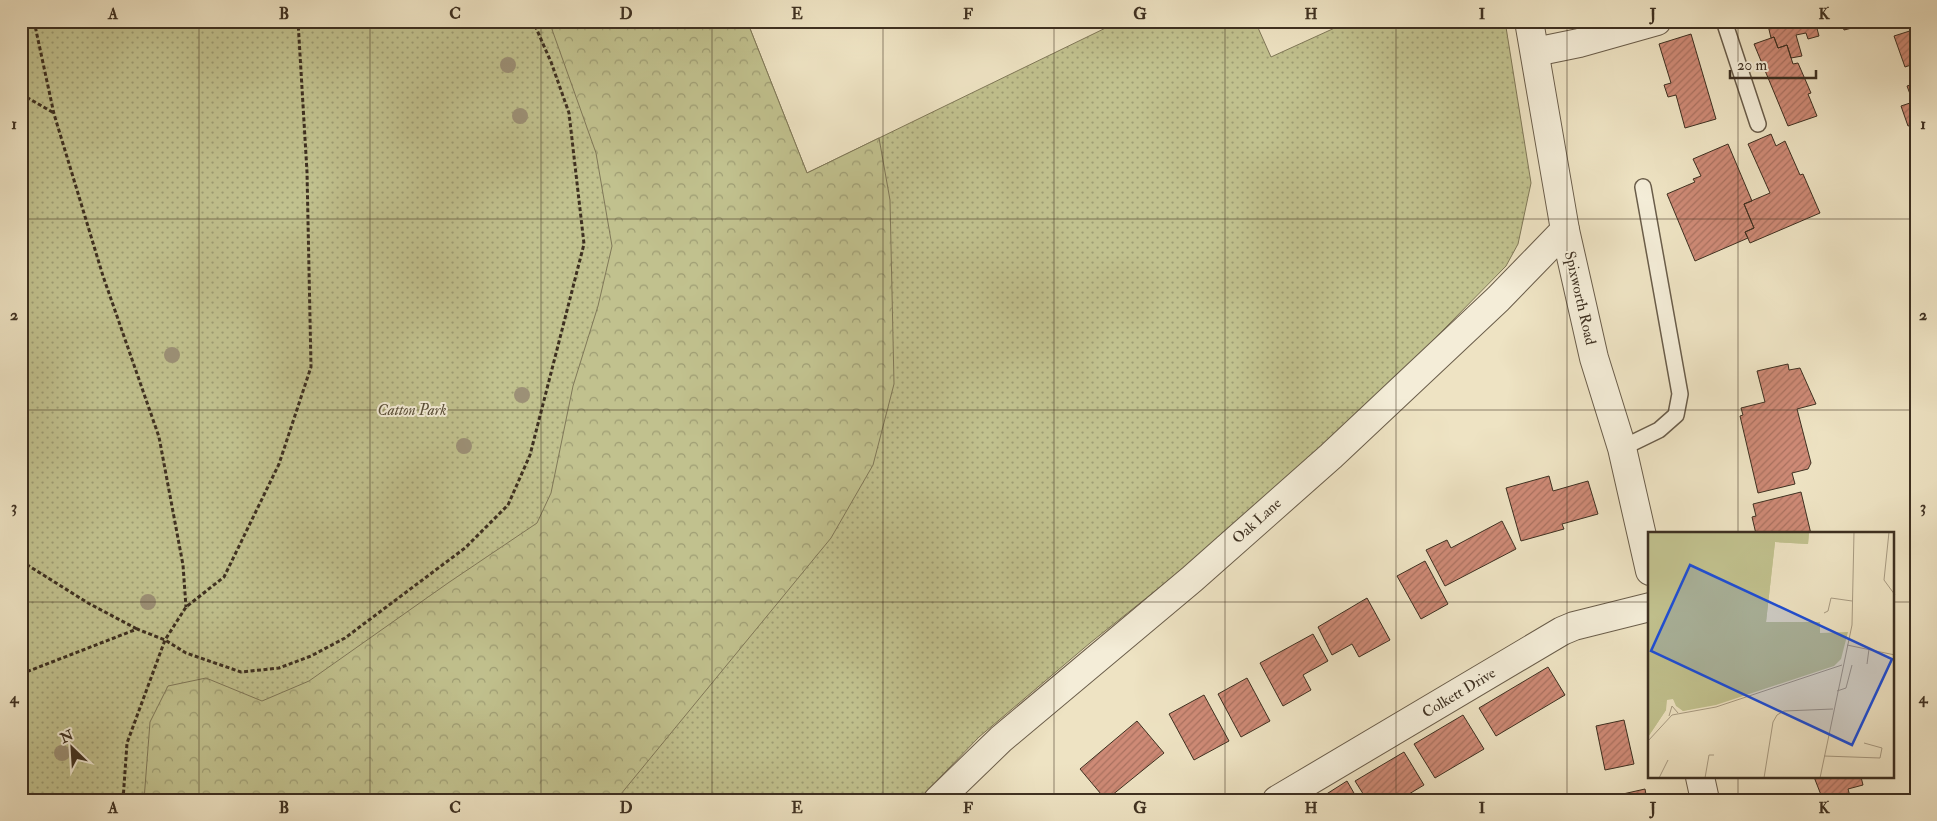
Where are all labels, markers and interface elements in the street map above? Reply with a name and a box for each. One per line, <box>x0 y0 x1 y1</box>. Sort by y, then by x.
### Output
text: A <box>107 4 119 24</box>
text: B <box>279 4 289 24</box>
text: C <box>449 4 461 24</box>
text: D <box>619 4 633 24</box>
text: E <box>791 4 803 24</box>
text: F <box>963 4 973 24</box>
text: G <box>1133 4 1147 24</box>
text: H <box>1304 4 1318 24</box>
text: I <box>1479 4 1486 24</box>
text: J <box>1649 4 1657 25</box>
text: K <box>1818 4 1830 24</box>
scale bar <box>1730 48 1816 80</box>
text: 20 m <box>1737 56 1767 75</box>
text: 1 <box>11 114 17 134</box>
text: 1 <box>1920 114 1926 134</box>
street label: Spixworth Road <box>1559 249 1600 348</box>
text: 2 <box>10 305 18 325</box>
text: 2 <box>1919 305 1927 325</box>
park label: Catton Park <box>378 401 446 420</box>
street label: Oak Lane <box>1228 494 1286 548</box>
text: 3 <box>11 497 17 517</box>
text: 3 <box>1920 497 1926 517</box>
inset map <box>1648 532 1894 778</box>
street label: Colkett Drive <box>1419 664 1499 722</box>
text: 4 <box>9 688 20 708</box>
text: 4 <box>1918 688 1929 708</box>
north arrow <box>48 724 98 774</box>
text: N <box>57 726 76 747</box>
text: A <box>107 798 119 818</box>
text: B <box>279 798 289 818</box>
text: C <box>449 798 461 818</box>
text: D <box>619 798 633 818</box>
text: E <box>791 798 803 818</box>
text: F <box>963 798 973 818</box>
text: G <box>1133 798 1147 818</box>
text: H <box>1304 798 1318 818</box>
text: I <box>1479 798 1486 818</box>
text: J <box>1649 798 1657 819</box>
text: K <box>1818 798 1830 818</box>

